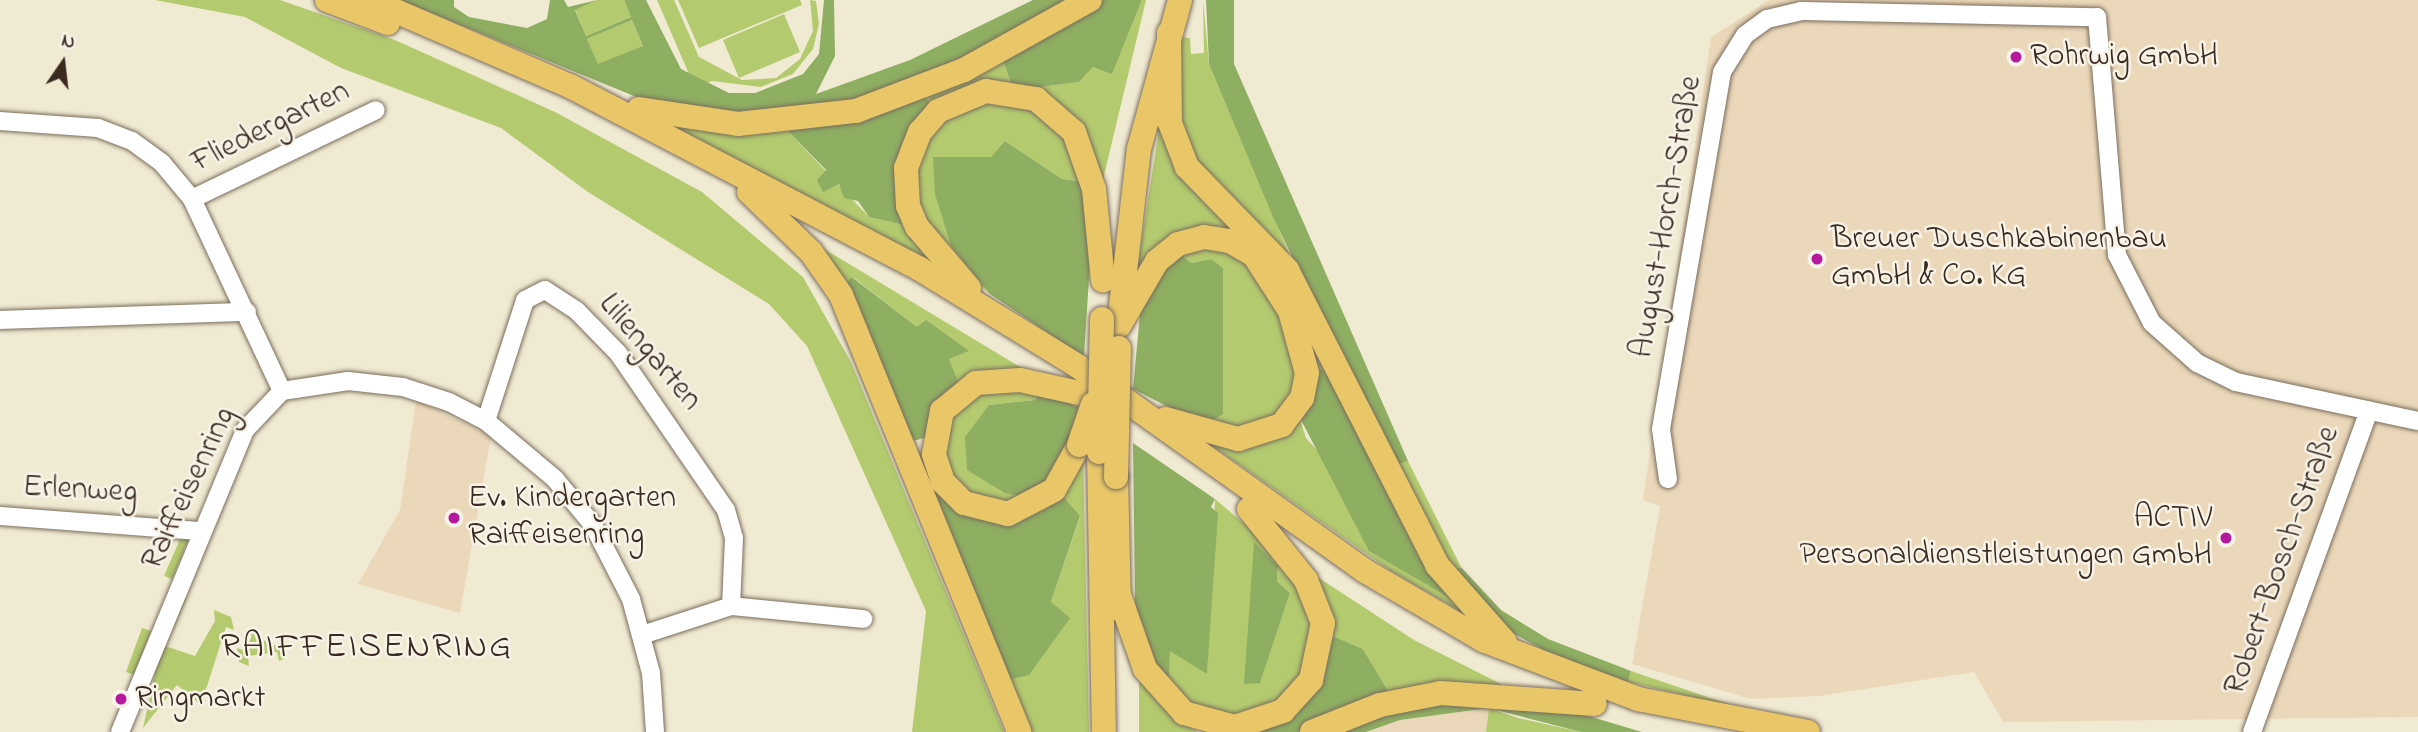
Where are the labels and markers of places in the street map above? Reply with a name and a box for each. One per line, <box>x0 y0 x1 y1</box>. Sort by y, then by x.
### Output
place label: Rohrwig GmbH <box>2030 38 2218 76</box>
marker: Rohrwig GmbH <box>2008 49 2024 65</box>
place label: Breuer Duschkabinenbau GmbH & Co. KG <box>1831 222 2167 297</box>
marker: Breuer Duschkabinenbau GmbH & Co. KG <box>1809 251 1825 267</box>
place label: Ev. Kindergarten Raiffeisenring <box>468 481 676 556</box>
place label: ACTIV Personaldienstleistungen GmbH <box>1799 501 2212 576</box>
marker: Ev. Kindergarten Raiffeisenring <box>446 510 462 526</box>
marker: ACTIV Personaldienstleistungen GmbH <box>2218 530 2234 546</box>
place label: Ringmarkt <box>135 680 265 718</box>
marker: Ringmarkt <box>113 691 129 707</box>

